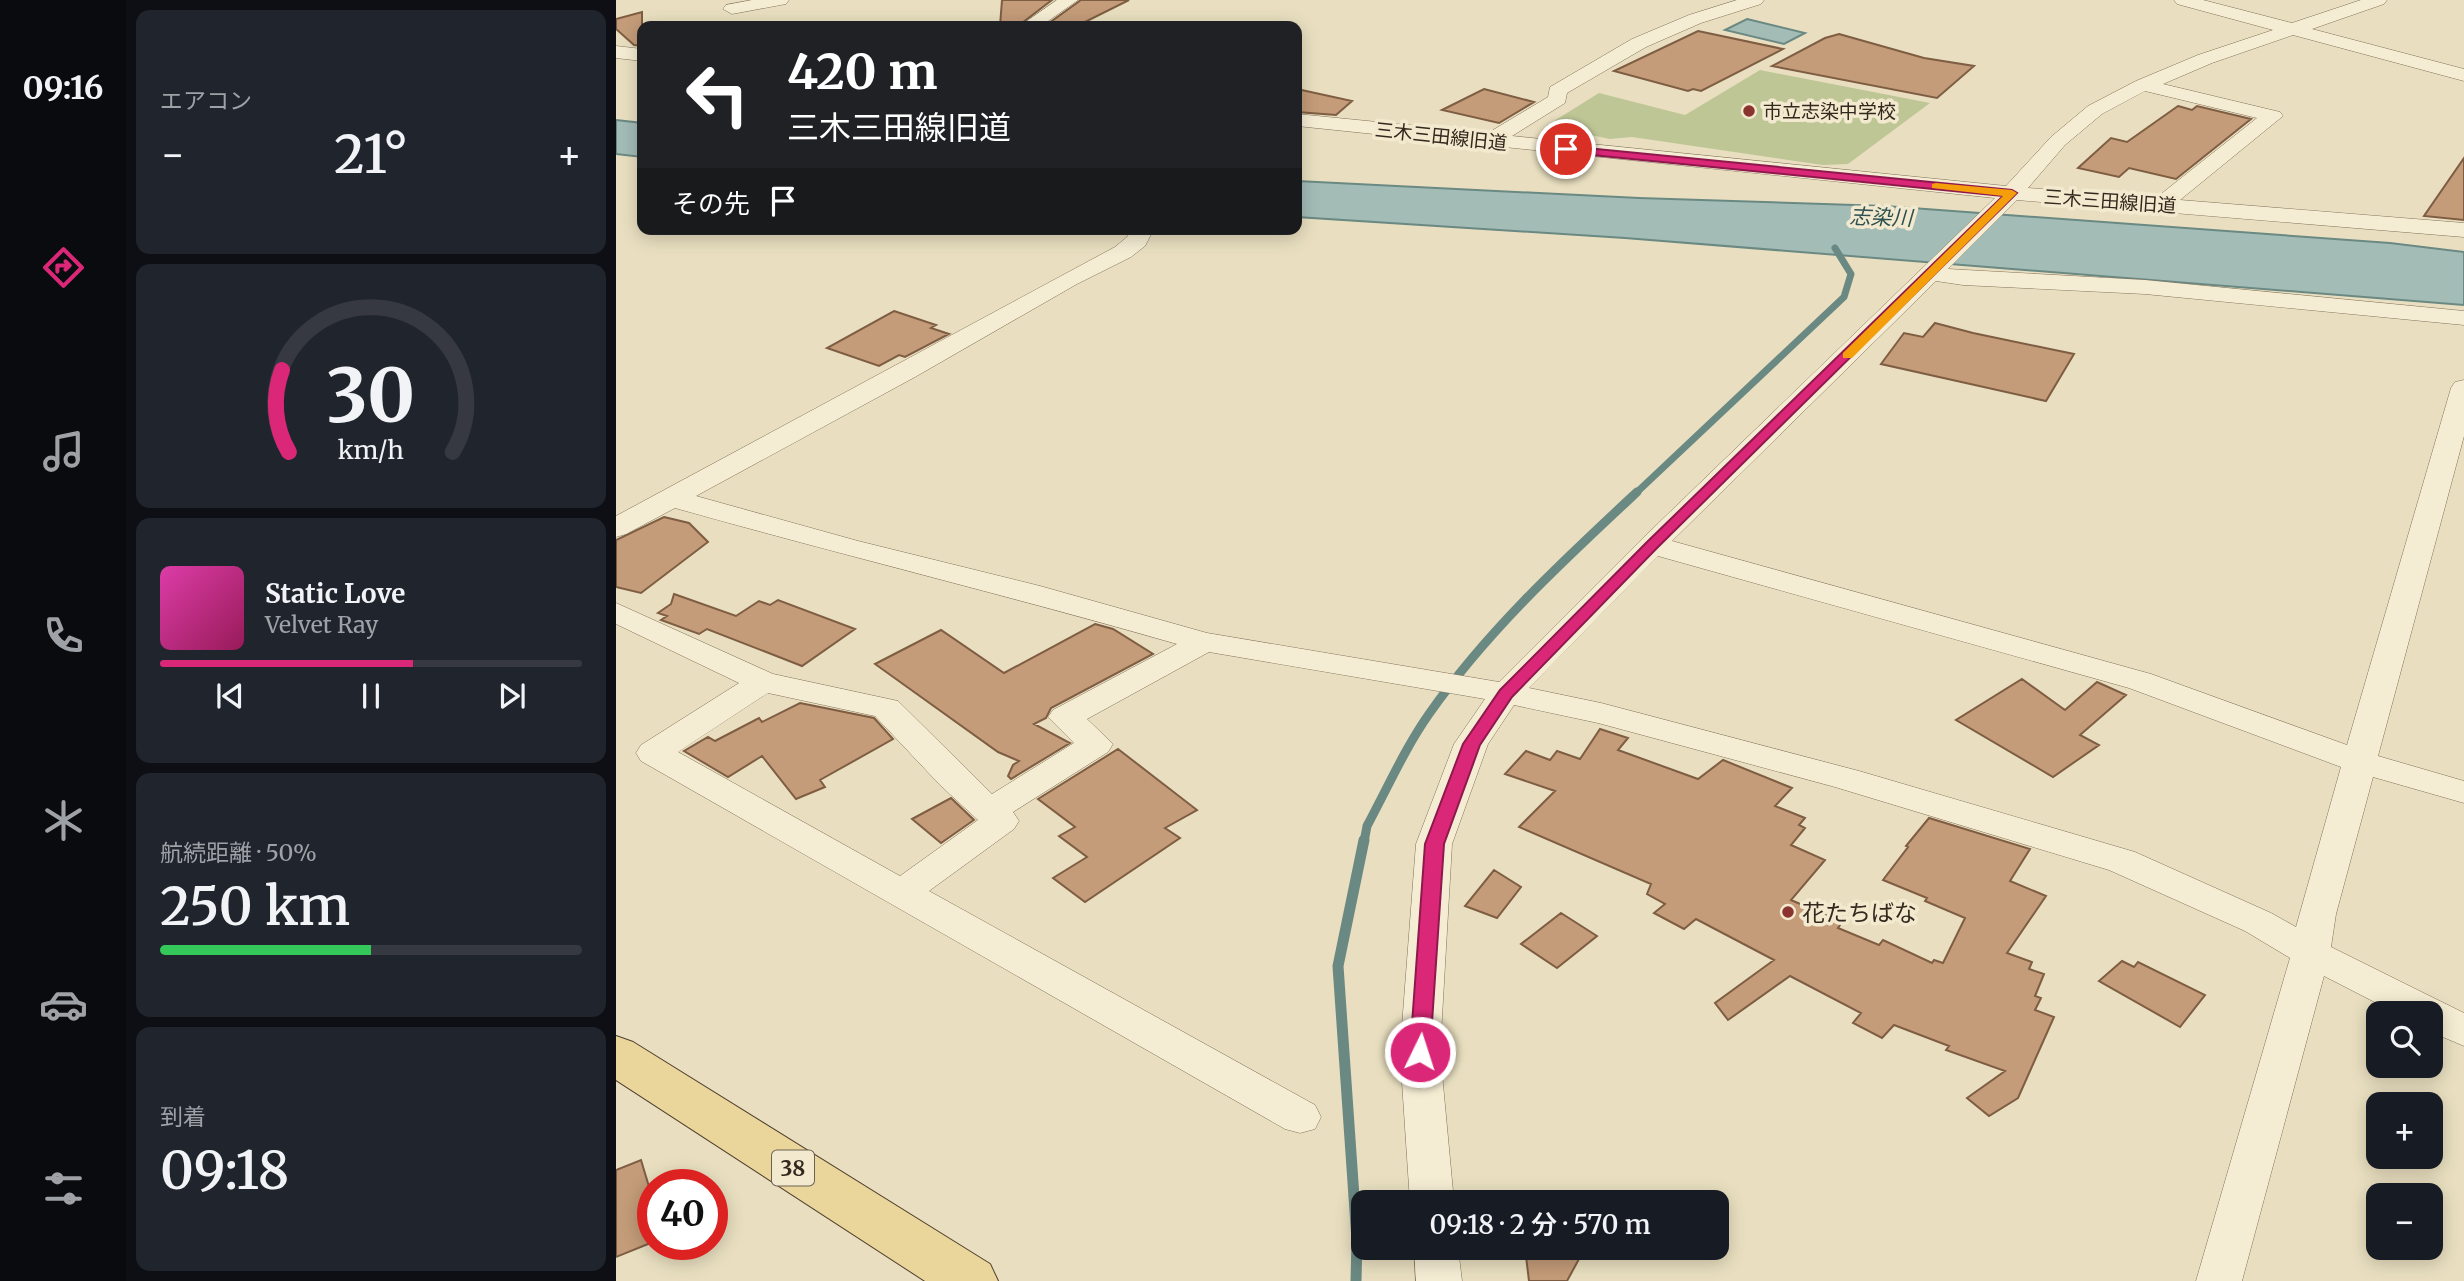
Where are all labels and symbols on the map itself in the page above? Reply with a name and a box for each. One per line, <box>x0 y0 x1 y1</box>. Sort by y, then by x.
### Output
place label: 市立志染中学校 <box>1763 99 1896 123</box>
marker: 市立志染中学校 <box>1741 103 1757 119</box>
street label: 三木三田線旧道 <box>1374 117 1508 155</box>
pin <box>1536 119 1596 179</box>
street label: 三木三田線旧道 <box>2043 184 2177 218</box>
water label: 志染川 <box>1849 202 1915 232</box>
place label: 花たちばな <box>1802 898 1917 927</box>
marker: 花たちばな <box>1780 904 1796 920</box>
position arrow <box>1383 1015 1457 1089</box>
road number: 38 <box>772 1150 814 1186</box>
speed limit sign: 40 <box>637 1169 728 1260</box>

